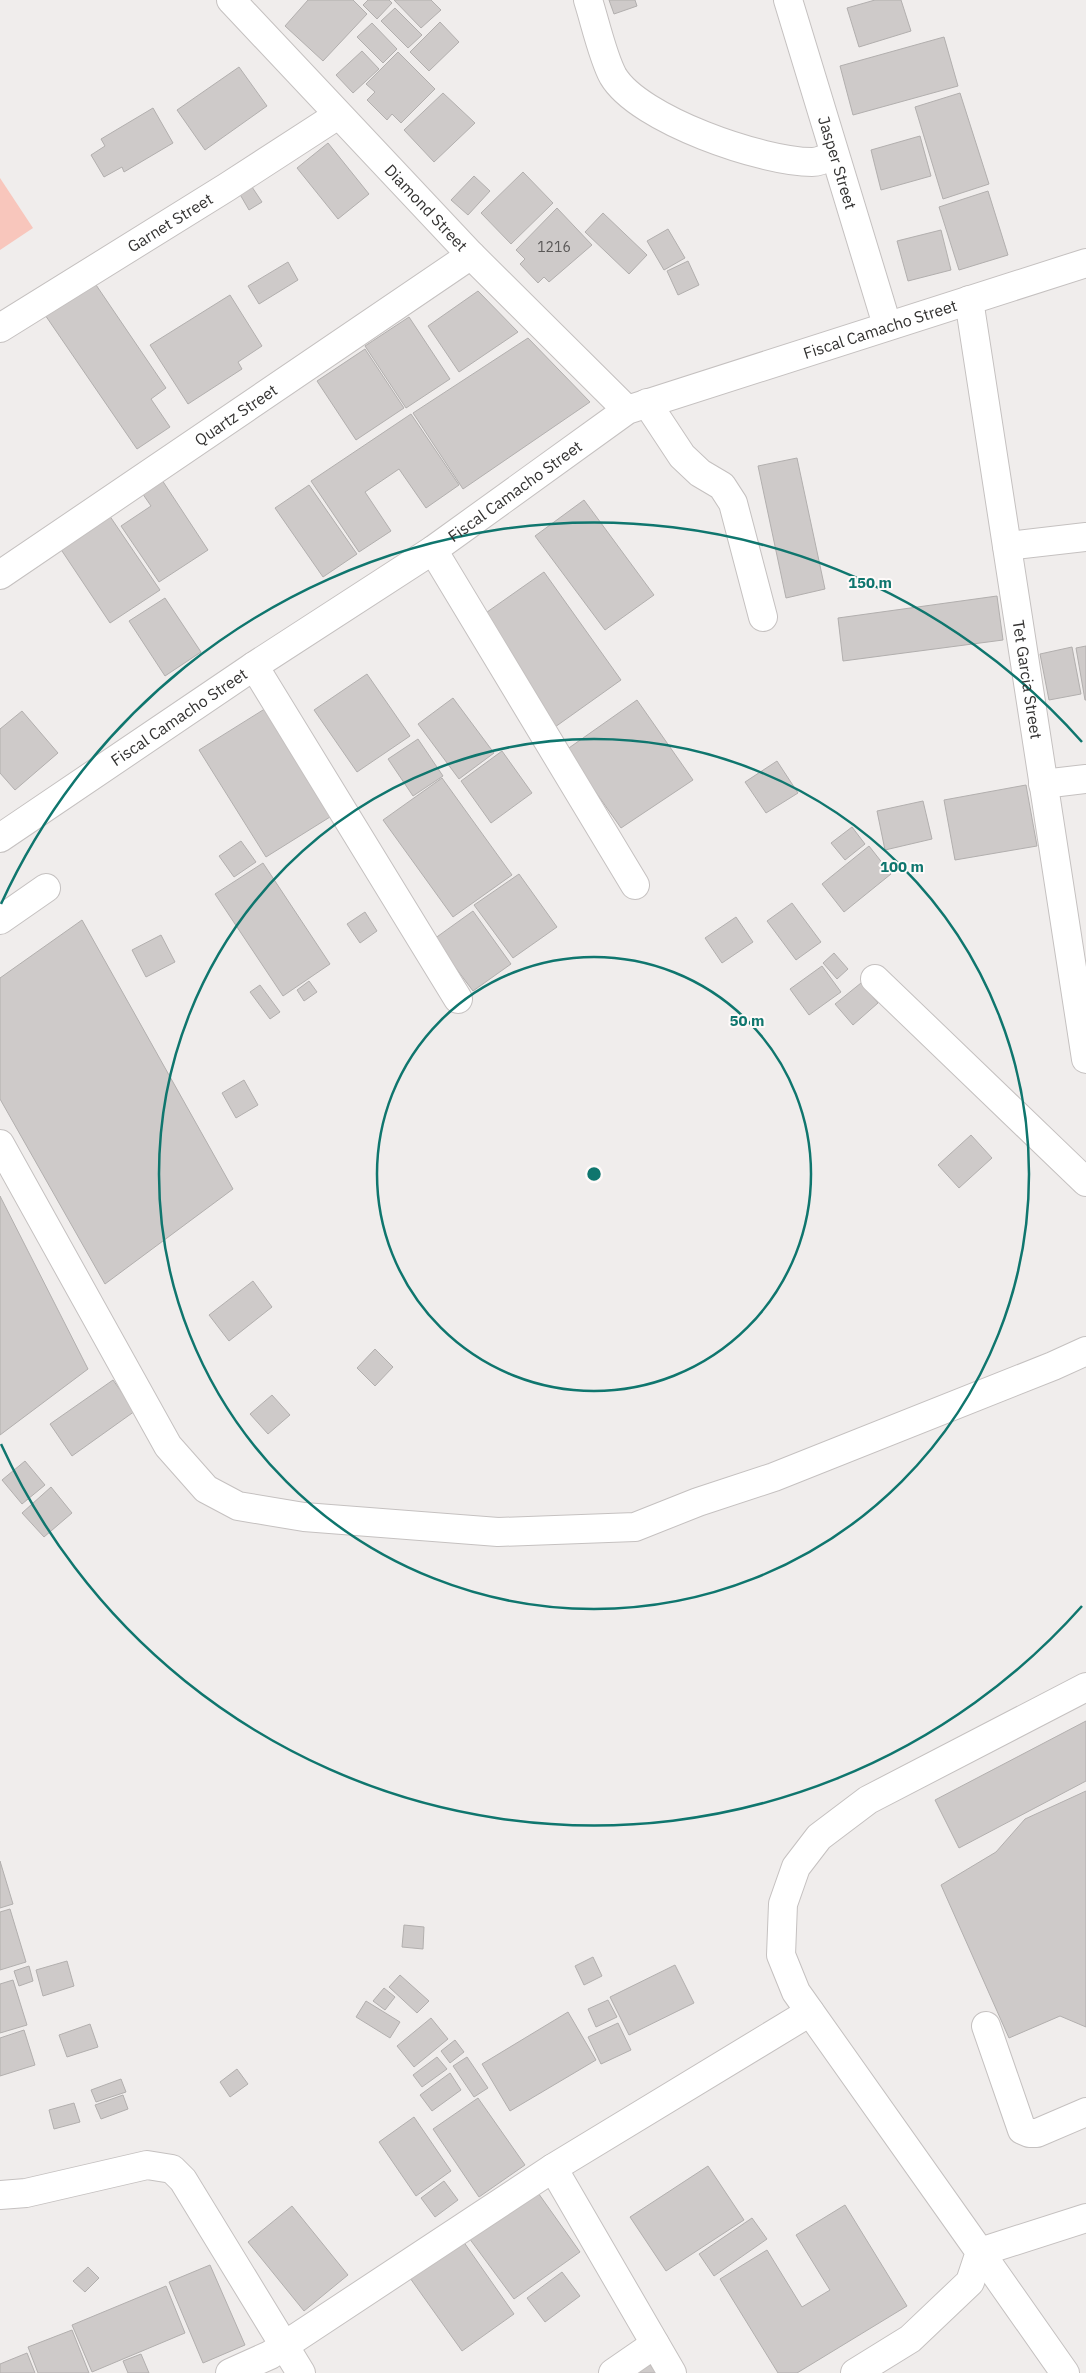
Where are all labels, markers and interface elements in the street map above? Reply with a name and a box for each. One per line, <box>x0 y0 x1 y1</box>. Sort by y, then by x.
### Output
street label: Jasper Street <box>814 114 861 212</box>
street label: Diamond Street <box>381 160 472 255</box>
street label: Garnet Street <box>124 188 216 256</box>
house number: 1216 <box>537 238 571 256</box>
street label: Fiscal Camacho Street <box>801 295 959 363</box>
street label: Quartz Street <box>191 380 281 450</box>
street label: Fiscal Camacho Street <box>444 436 586 546</box>
text: 150 m <box>848 573 892 592</box>
street label: Tet Garcia Street <box>1008 619 1047 740</box>
street label: Fiscal Camacho Street <box>107 664 251 770</box>
text: 100 m <box>880 857 924 876</box>
text: 50 m <box>730 1011 764 1030</box>
centre of rings <box>585 1165 603 1183</box>

